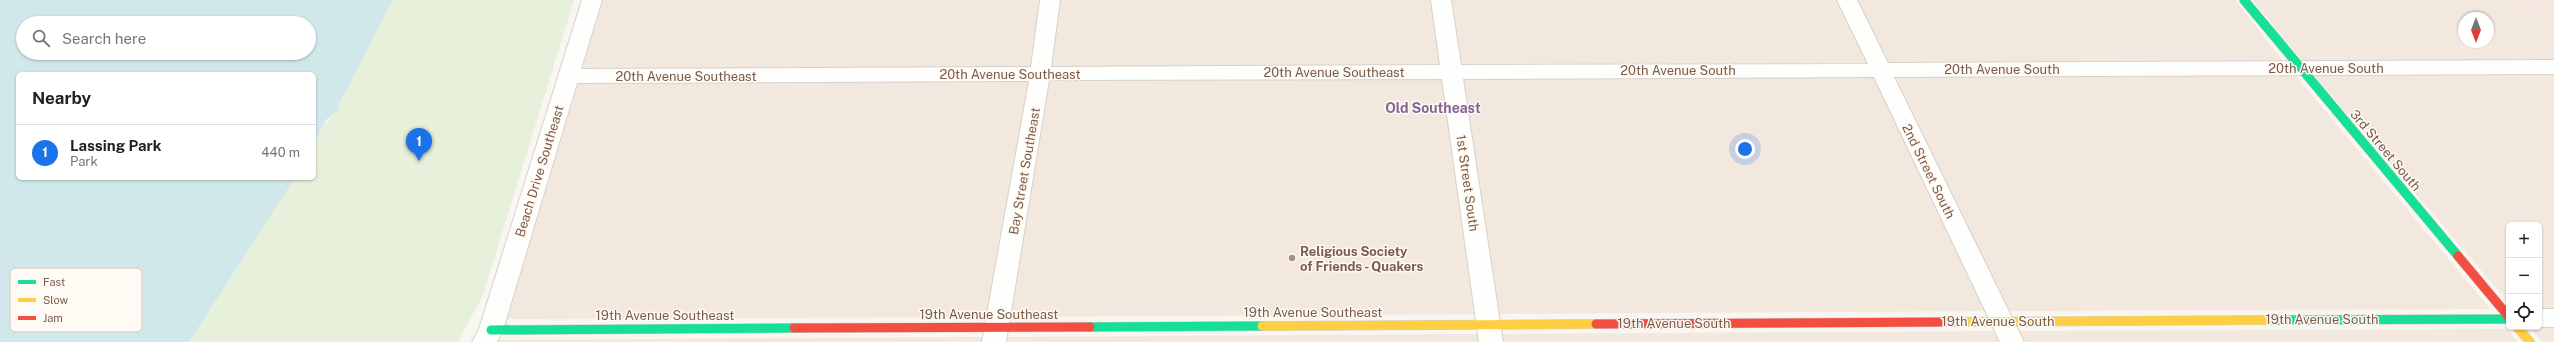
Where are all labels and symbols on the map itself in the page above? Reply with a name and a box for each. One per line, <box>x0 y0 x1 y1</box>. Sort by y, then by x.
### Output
north arrow <box>2458 12 2494 48</box>
street label: 20th Avenue South <box>2268 61 2384 76</box>
street label: 20th Avenue South <box>1944 62 2060 77</box>
street label: 20th Avenue South <box>1620 63 1736 78</box>
street label: 20th Avenue Southeast <box>1263 65 1405 80</box>
street label: 20th Avenue Southeast <box>939 67 1081 82</box>
street label: 20th Avenue Southeast <box>615 69 757 84</box>
district label: Old Southeast <box>1385 100 1481 116</box>
street label: Beach Drive Southeast <box>512 103 567 239</box>
street label: Bay Street Southeast <box>1006 106 1043 236</box>
street label: 3rd Street South <box>2347 107 2424 194</box>
street label: 2nd Street South <box>1899 121 1958 221</box>
pin: 1 <box>406 128 432 161</box>
street label: 1st Street South <box>1453 134 1482 232</box>
your location <box>1735 139 1755 159</box>
place label: Religious Society of Friends - Quakers <box>1300 244 1423 274</box>
marker: Religious Society of Friends - Quakers <box>1287 253 1297 263</box>
legend <box>10 268 142 332</box>
text: Fast <box>43 276 65 288</box>
text: Slow <box>43 294 69 306</box>
street label: 19th Avenue Southeast <box>1244 305 1382 320</box>
street label: 19th Avenue Southeast <box>920 307 1058 322</box>
street label: 19th Avenue Southeast <box>596 308 734 323</box>
text: Jam <box>43 312 63 324</box>
street label: 19th Avenue South <box>2266 312 2378 327</box>
street label: 19th Avenue South <box>1942 314 2054 329</box>
street label: 19th Avenue South <box>1618 316 1730 331</box>

